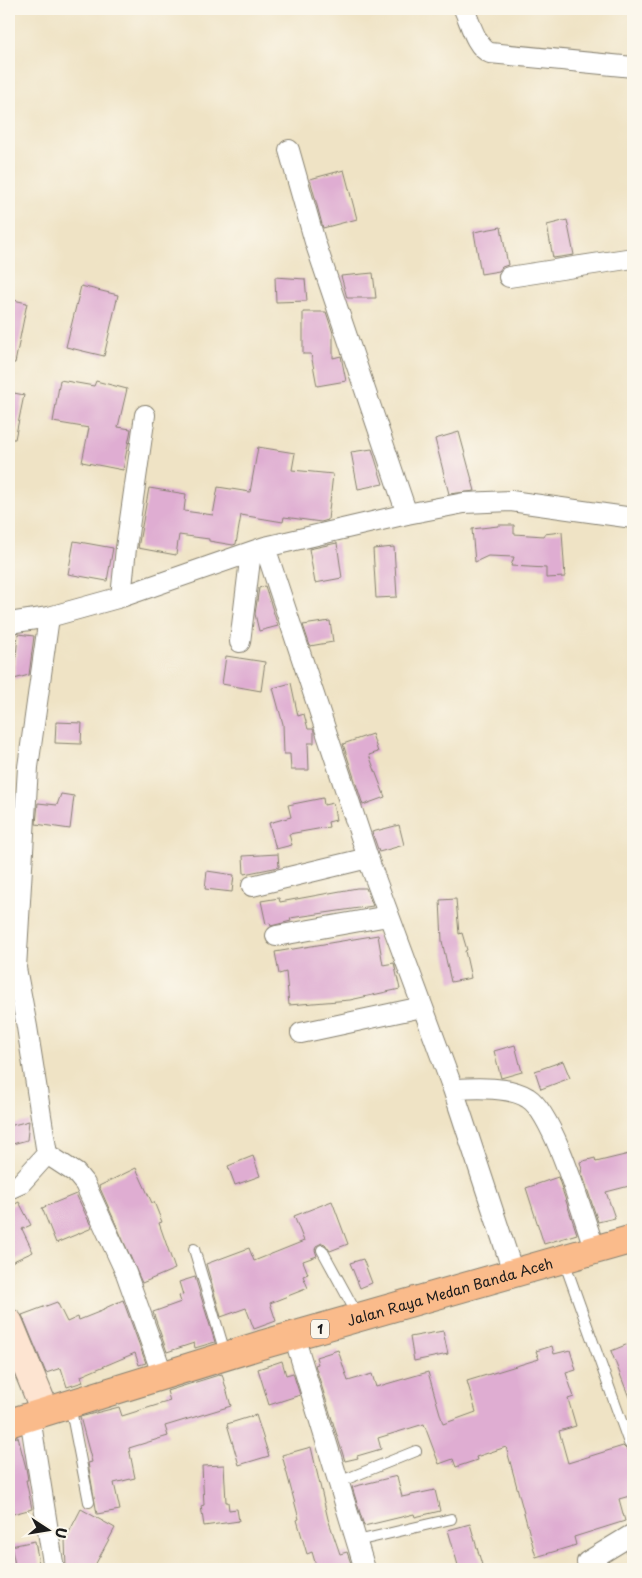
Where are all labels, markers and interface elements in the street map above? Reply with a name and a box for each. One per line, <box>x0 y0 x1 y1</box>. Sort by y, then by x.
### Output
street label: Jalan Raya Medan Banda Aceh <box>344 1252 555 1331</box>
road number: 1 <box>311 1320 329 1338</box>
north arrow <box>22 1506 72 1556</box>
text: U <box>50 1525 73 1540</box>

